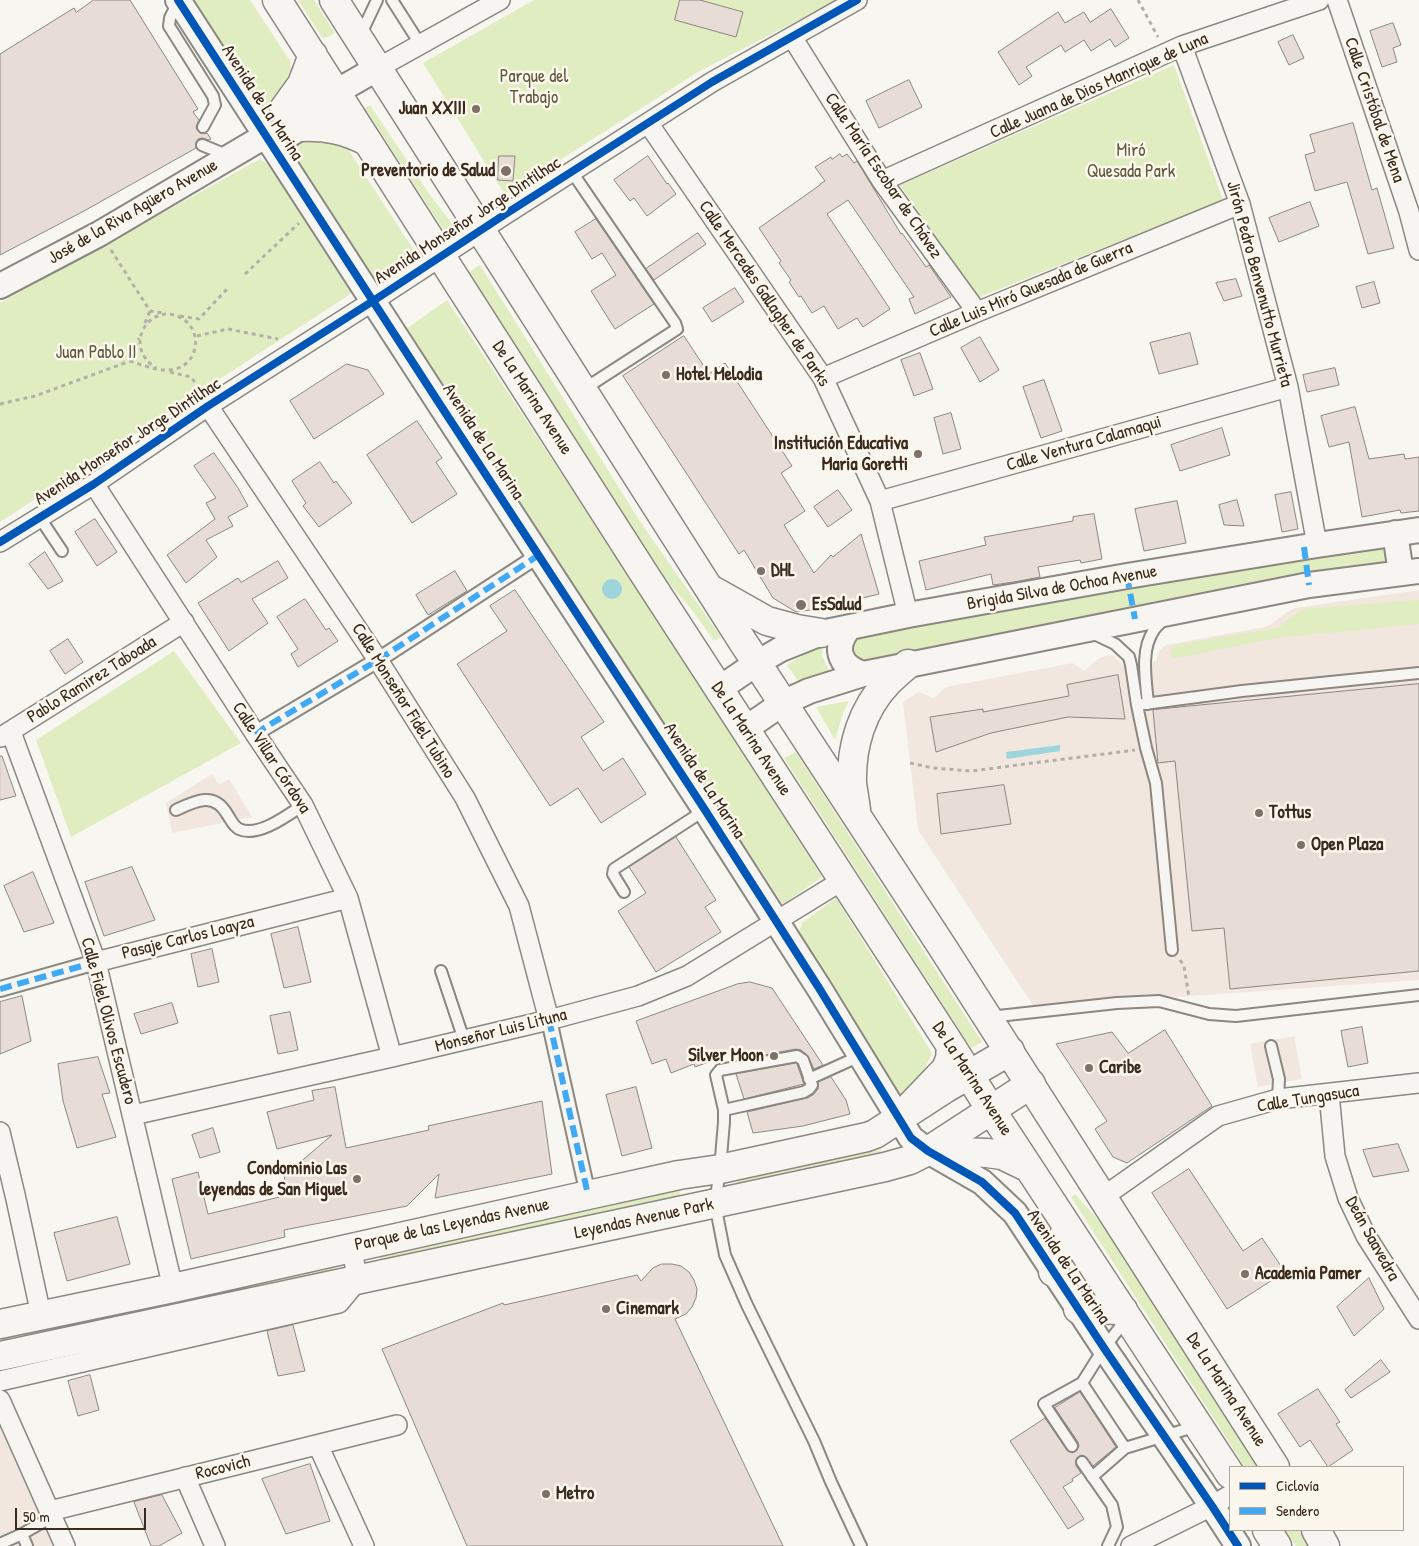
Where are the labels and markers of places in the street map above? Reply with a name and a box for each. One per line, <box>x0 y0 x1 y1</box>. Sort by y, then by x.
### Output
place label: Juan XXIII <box>398 98 466 120</box>
marker: Juan XXIII <box>470 103 482 115</box>
place label: Preventorio de Salud <box>361 160 495 182</box>
marker: Preventorio de Salud <box>499 164 513 178</box>
place label: Hotel Melodia <box>676 364 762 386</box>
marker: Hotel Melodia <box>660 369 672 381</box>
place label: Institución Educativa Maria Goretti <box>774 433 908 476</box>
marker: Institución Educativa Maria Goretti <box>912 448 924 460</box>
place label: DHL <box>771 560 795 582</box>
marker: DHL <box>755 565 767 577</box>
place label: EsSalud <box>812 594 861 616</box>
marker: EsSalud <box>794 598 808 612</box>
place label: Tottus <box>1269 802 1311 824</box>
marker: Tottus <box>1253 807 1265 819</box>
place label: Open Plaza <box>1311 834 1383 856</box>
marker: Open Plaza <box>1295 839 1307 851</box>
place label: Silver Moon <box>688 1045 764 1067</box>
marker: Silver Moon <box>768 1050 780 1062</box>
place label: Caribe <box>1099 1057 1141 1079</box>
marker: Caribe <box>1083 1062 1095 1074</box>
place label: Condominio Las leyendas de San Miguel <box>199 1158 347 1200</box>
marker: Condominio Las leyendas de San Miguel <box>351 1173 363 1185</box>
place label: Academia Pamer <box>1255 1263 1362 1285</box>
marker: Academia Pamer <box>1239 1268 1251 1280</box>
place label: Cinemark <box>616 1298 679 1320</box>
marker: Cinemark <box>600 1303 612 1315</box>
place label: Metro <box>556 1483 594 1505</box>
marker: Metro <box>540 1488 552 1500</box>

